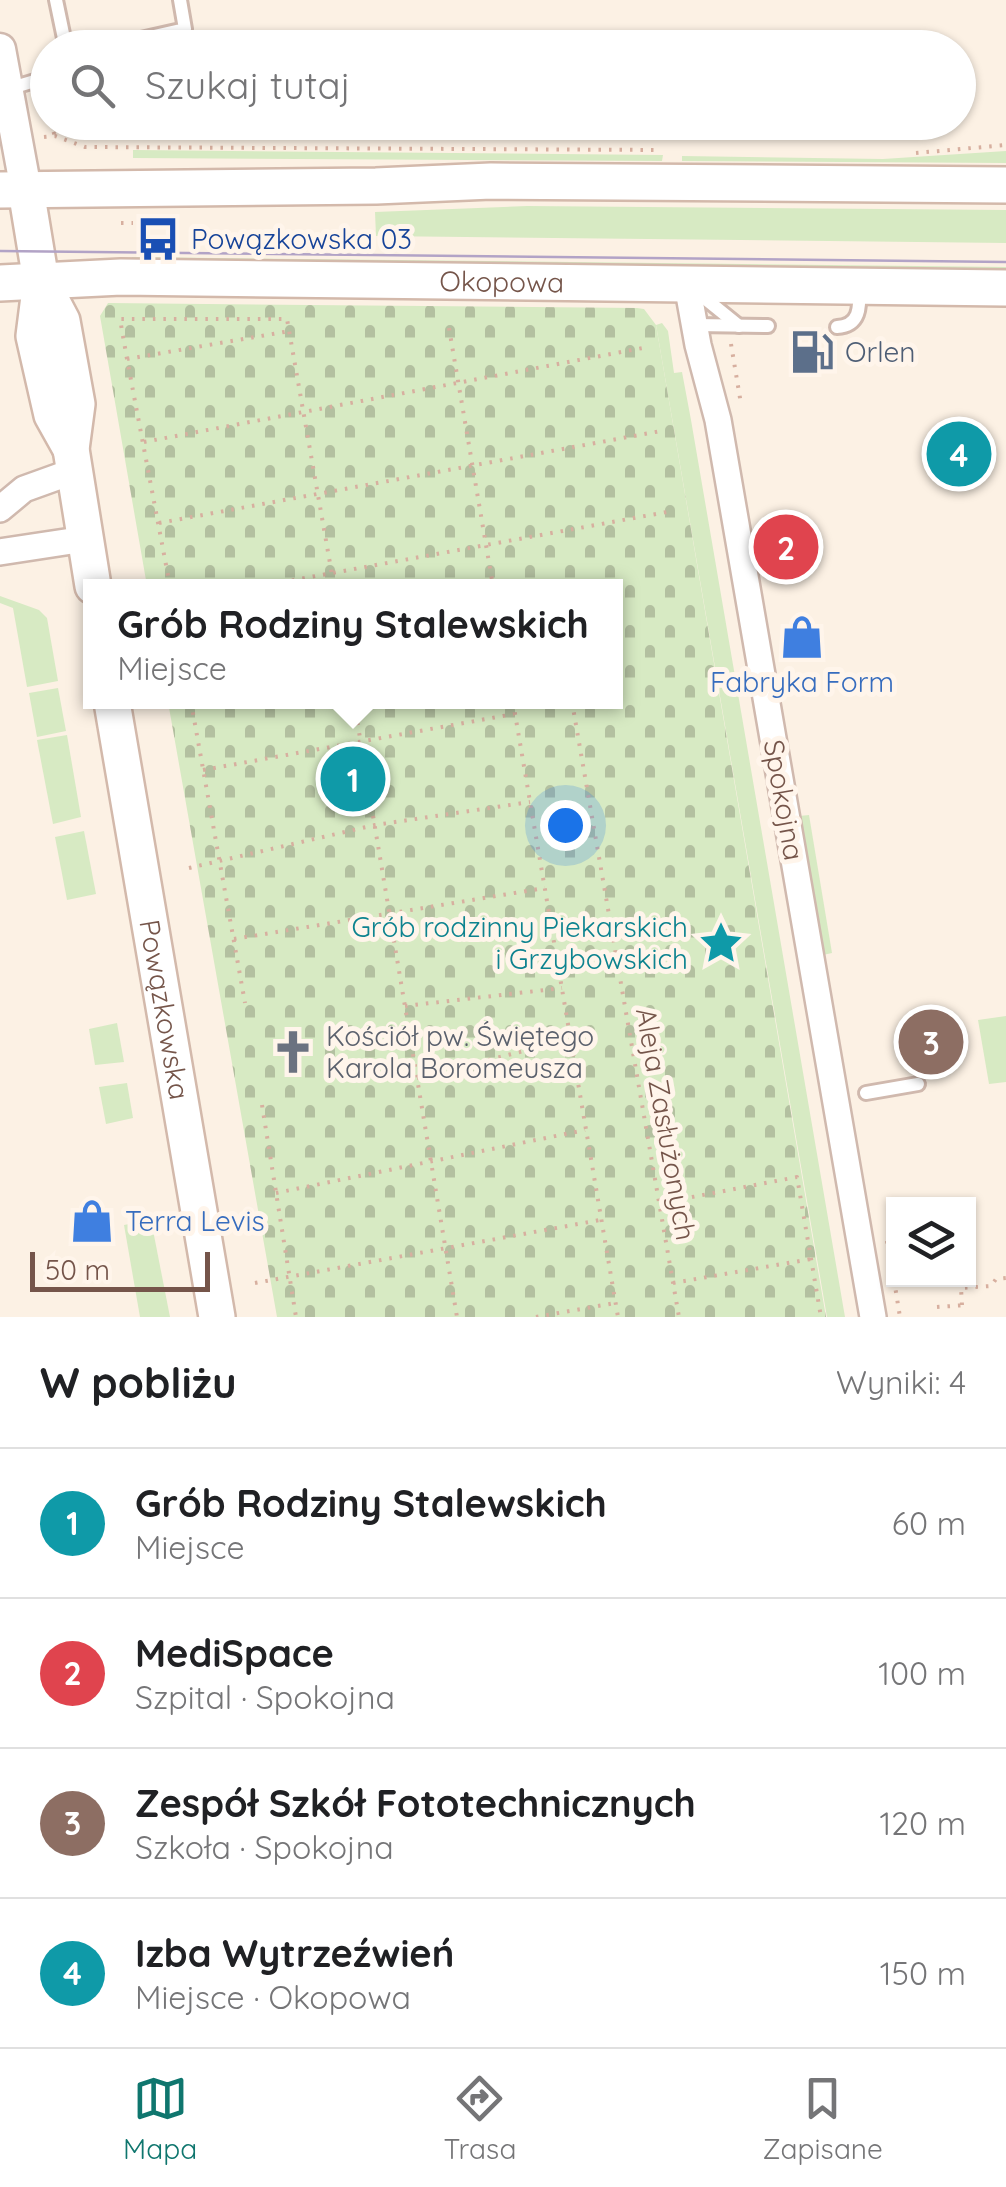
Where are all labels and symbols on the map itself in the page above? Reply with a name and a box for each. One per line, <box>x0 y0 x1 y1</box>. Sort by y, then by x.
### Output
bus stop icon: Powązkowska 03 <box>134 215 182 263</box>
place label: Powązkowska 03 <box>191 221 412 256</box>
street label: Okopowa <box>439 263 564 300</box>
fuel station icon: Orlen <box>788 328 836 376</box>
place label: Orlen <box>845 334 915 369</box>
pin: 4 <box>926 416 992 492</box>
pin: 2 <box>754 510 818 584</box>
shop icon: Fabryka Form <box>778 613 826 661</box>
place label: Fabryka Form <box>710 664 894 699</box>
street label: Spokojna <box>757 737 812 863</box>
pin: 1 <box>320 742 386 816</box>
your location <box>540 800 591 851</box>
place label: Grób rodzinny Piekarskich i Grzybowskich <box>351 909 688 976</box>
street label: Powązkowska <box>132 917 198 1102</box>
place icon: Grób rodzinny Piekarskich i Grzybowskich <box>697 919 745 967</box>
pin: 3 <box>898 1004 964 1080</box>
street label: Aleja Zasłużonych <box>629 1005 704 1243</box>
place label: Kościół pw. Świętego Karola Boromeusza <box>326 1018 594 1085</box>
church icon: Kościół pw. Świętego Karola Boromeusza <box>269 1028 317 1076</box>
shop icon: Terra Levis <box>68 1197 116 1245</box>
place label: Terra Levis <box>125 1203 265 1238</box>
scale bar <box>30 1247 210 1292</box>

